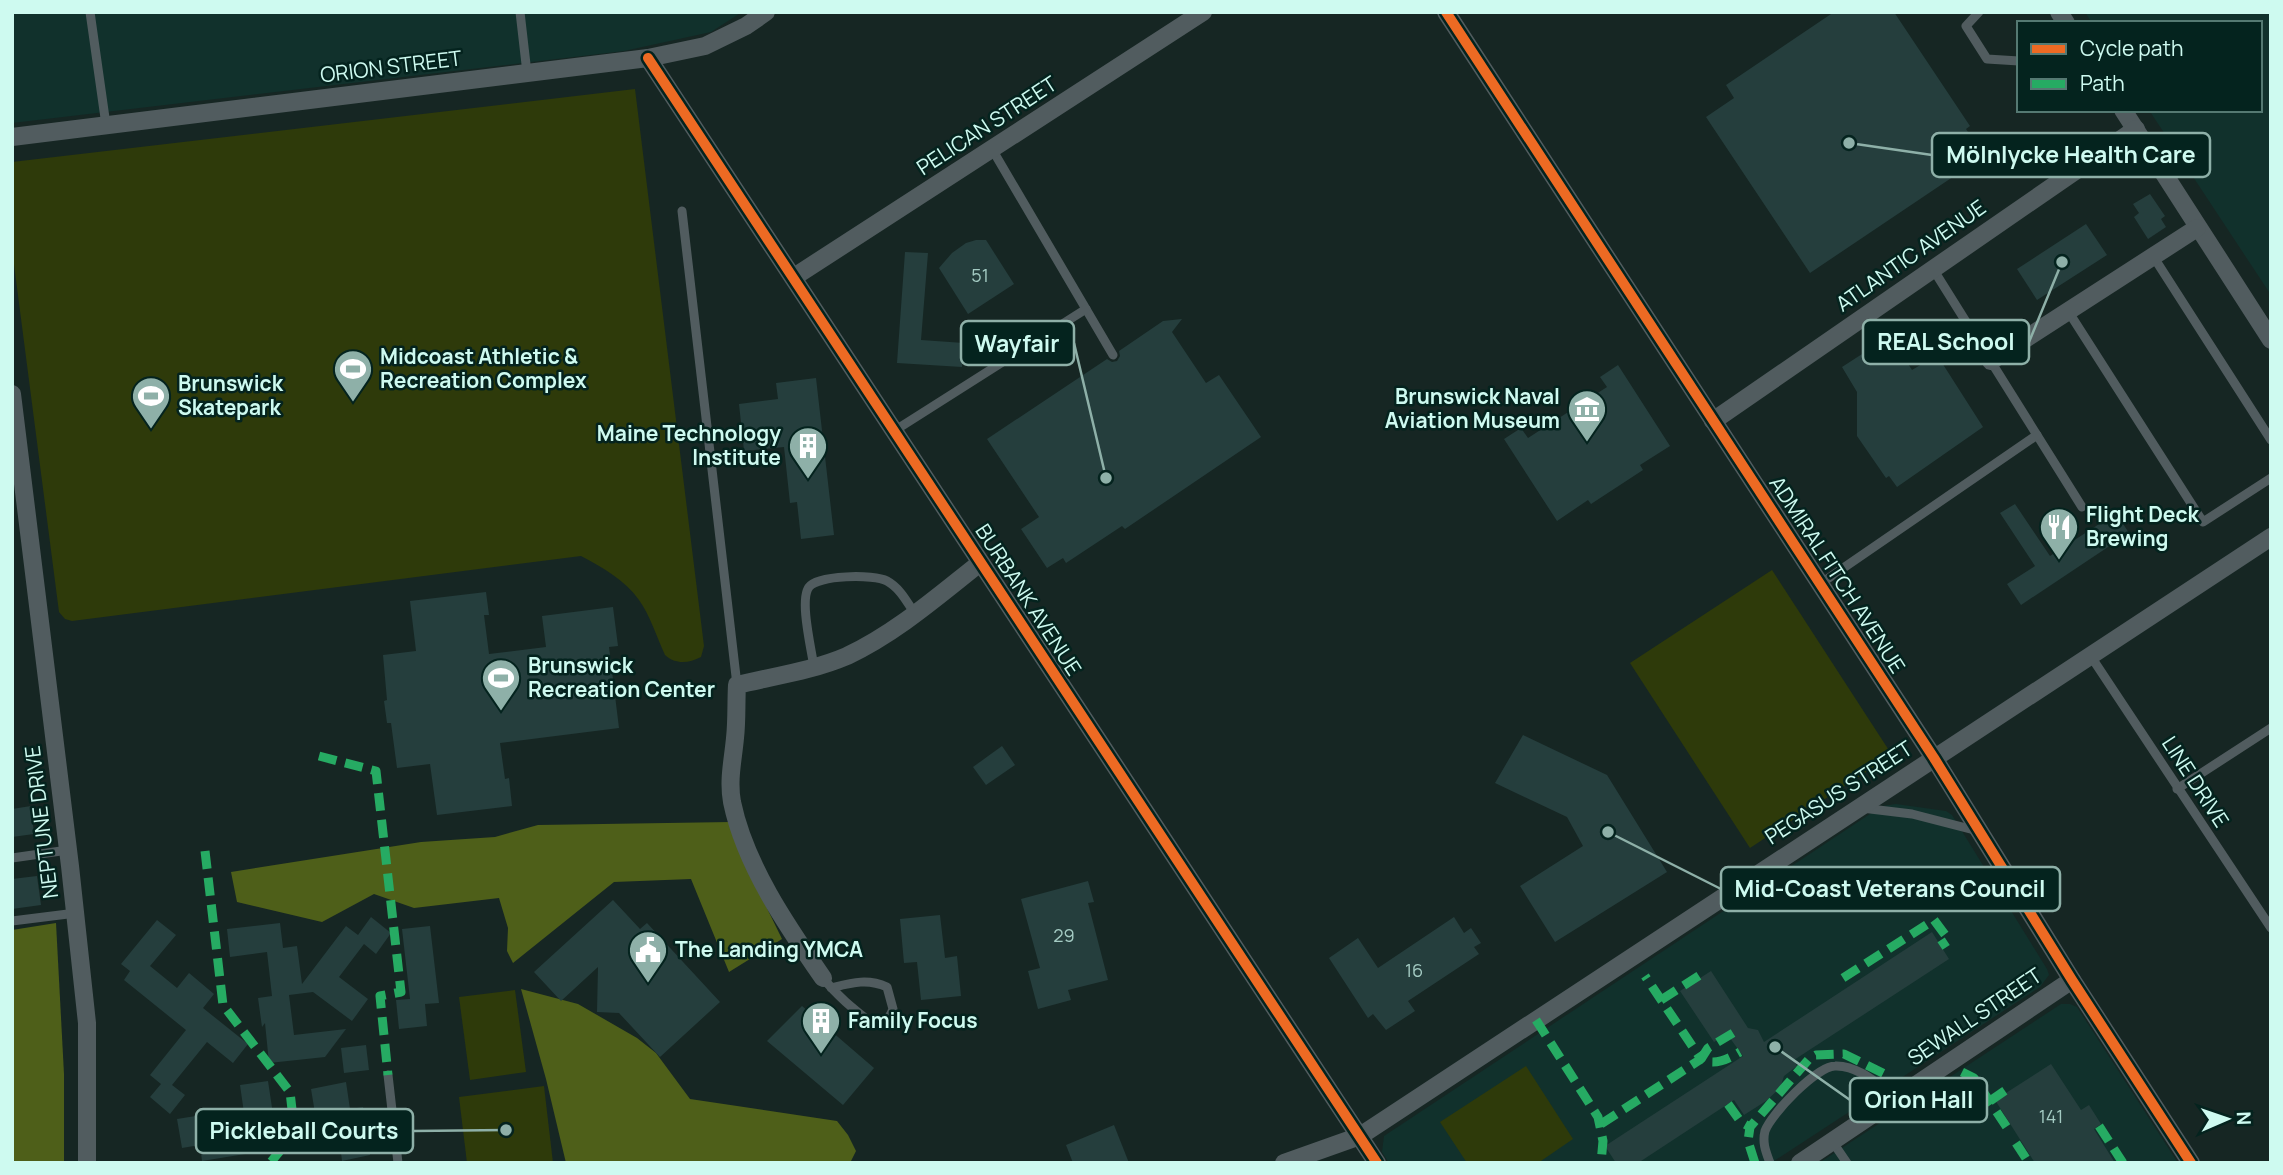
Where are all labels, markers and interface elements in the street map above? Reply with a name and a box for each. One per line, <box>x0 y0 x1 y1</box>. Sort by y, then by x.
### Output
legend <box>2017 21 2262 112</box>
text: Cycle path <box>2080 34 2183 62</box>
street label: ORION STREET <box>319 43 464 89</box>
street label: PELICAN STREET <box>911 69 1062 181</box>
text: Path <box>2080 69 2125 97</box>
callout: Mölnlycke Health Care <box>1932 133 2210 177</box>
text: Mölnlycke Health Care <box>1946 138 2196 170</box>
street label: ATLANTIC AVENUE <box>1830 193 1991 317</box>
house number: 51 <box>971 263 989 287</box>
callout: REAL School <box>1863 320 2029 364</box>
callout: Wayfair <box>961 321 1074 365</box>
text: REAL School <box>1877 325 2015 357</box>
text: Wayfair <box>975 327 1059 359</box>
place label: Midcoast Athletic & Recreation Complex <box>380 342 587 394</box>
sports icon: Midcoast Athletic & Recreation Complex <box>332 348 374 403</box>
place label: Brunswick Skatepark <box>178 369 284 421</box>
sports icon: Brunswick Skatepark <box>130 375 172 430</box>
place label: Brunswick Naval Aviation Museum <box>1385 382 1560 434</box>
museum icon: Brunswick Naval Aviation Museum <box>1566 388 1608 443</box>
place label: Maine Technology Institute <box>597 419 781 471</box>
building icon: Maine Technology Institute <box>787 425 829 480</box>
street label: ADMIRAL FITCH AVENUE <box>1764 471 1912 678</box>
place label: Flight Deck Brewing <box>2086 500 2200 552</box>
restaurant icon: Flight Deck Brewing <box>2038 506 2080 561</box>
street label: BURBANK AVENUE <box>969 518 1088 681</box>
place label: Brunswick Recreation Center <box>528 651 715 703</box>
sports icon: Brunswick Recreation Center <box>480 657 522 712</box>
street label: LINE DRIVE <box>2156 731 2236 832</box>
street label: PEGASUS STREET <box>1759 734 1918 850</box>
street label: NEPTUNE DRIVE <box>18 744 64 900</box>
callout: Mid-Coast Veterans Council <box>1721 867 2060 911</box>
text: Mid-Coast Veterans Council <box>1735 872 2045 904</box>
house number: 29 <box>1053 923 1075 947</box>
public building icon: The Landing YMCA <box>627 929 669 984</box>
place label: The Landing YMCA <box>675 935 863 963</box>
house number: 16 <box>1405 958 1423 982</box>
street label: SEWALL STREET <box>1902 961 2047 1071</box>
building icon: Family Focus <box>800 1000 842 1055</box>
place label: Family Focus <box>848 1006 978 1034</box>
callout: Orion Hall <box>1850 1078 1987 1122</box>
text: Orion Hall <box>1865 1083 1973 1115</box>
north arrow <box>2192 1084 2262 1154</box>
house number: 141 <box>2039 1104 2063 1128</box>
callout: Pickleball Courts <box>196 1109 413 1153</box>
text: N <box>2231 1111 2257 1126</box>
text: Pickleball Courts <box>209 1114 399 1146</box>

